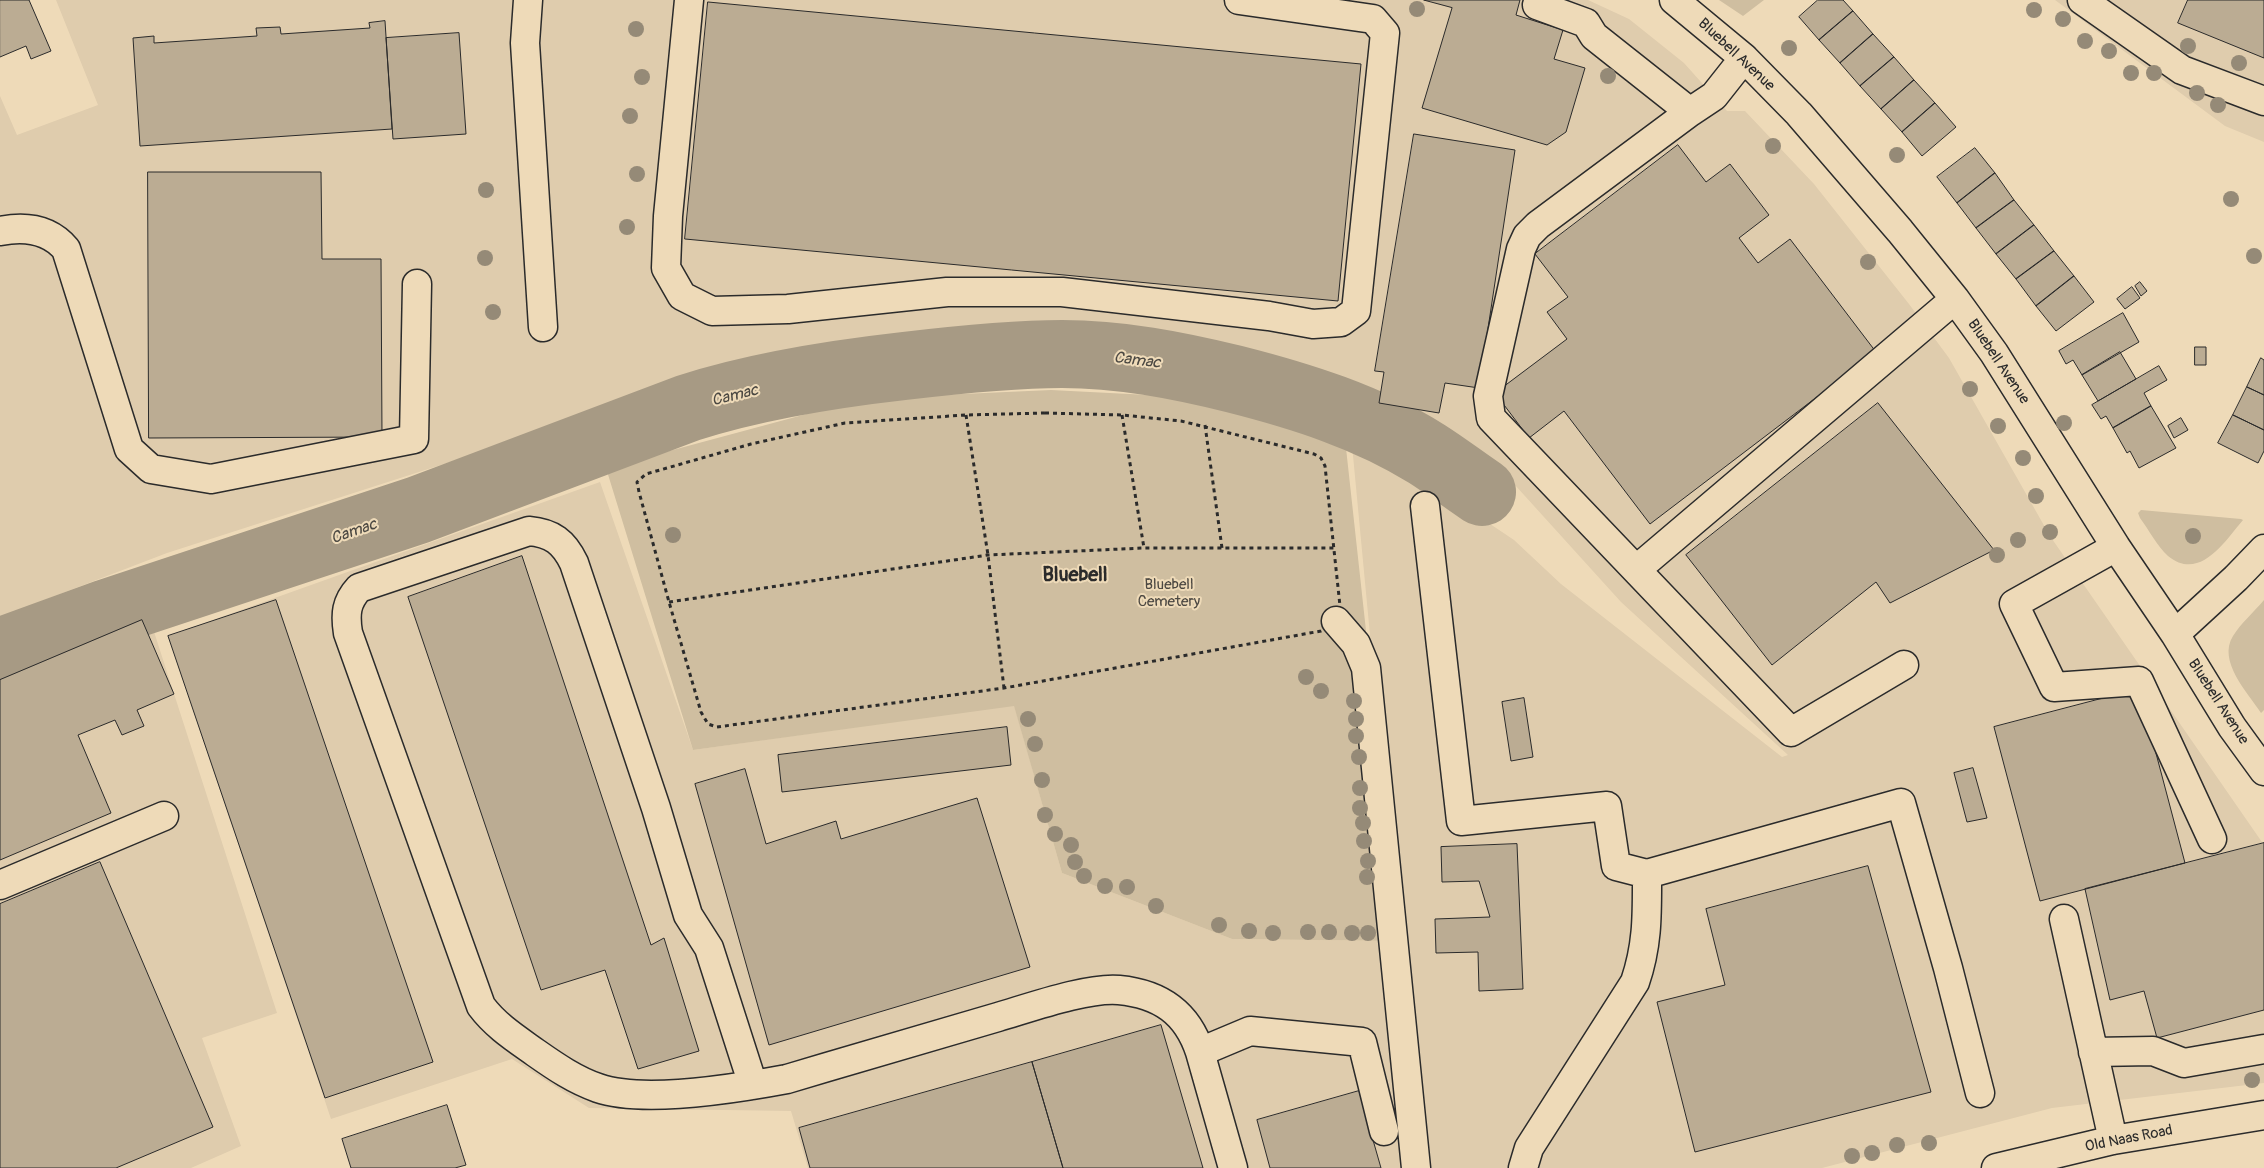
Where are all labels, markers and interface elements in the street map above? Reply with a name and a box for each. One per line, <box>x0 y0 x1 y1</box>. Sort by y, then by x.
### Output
street label: Bluebell Avenue <box>1694 15 1778 95</box>
street label: Bluebell Avenue <box>1963 316 2033 408</box>
water label: Camac <box>1112 349 1162 373</box>
water label: Camac <box>710 381 760 411</box>
water label: Camac <box>329 515 379 549</box>
district label: Bluebell <box>1042 564 1108 588</box>
park label: Bluebell Cemetery <box>1138 576 1200 611</box>
street label: Bluebell Avenue <box>2184 656 2252 748</box>
street label: Old Naas Road <box>2084 1122 2174 1156</box>

